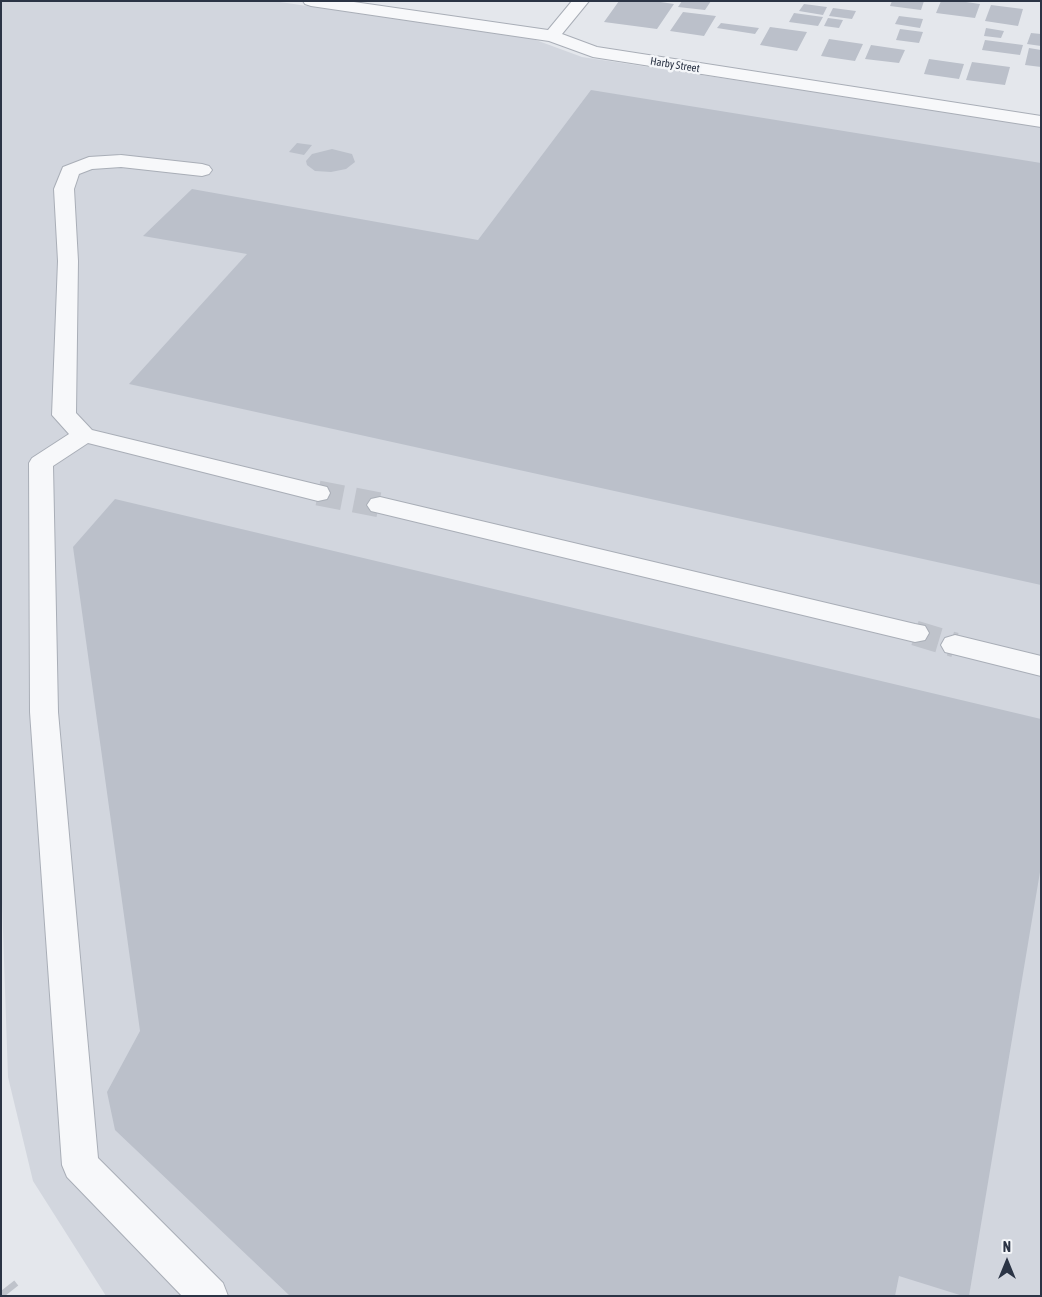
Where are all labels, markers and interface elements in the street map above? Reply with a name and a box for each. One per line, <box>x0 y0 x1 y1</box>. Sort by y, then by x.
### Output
street label: Harby Street <box>649 55 701 75</box>
north arrow <box>982 1237 1032 1287</box>
text: N <box>1003 1239 1011 1255</box>

